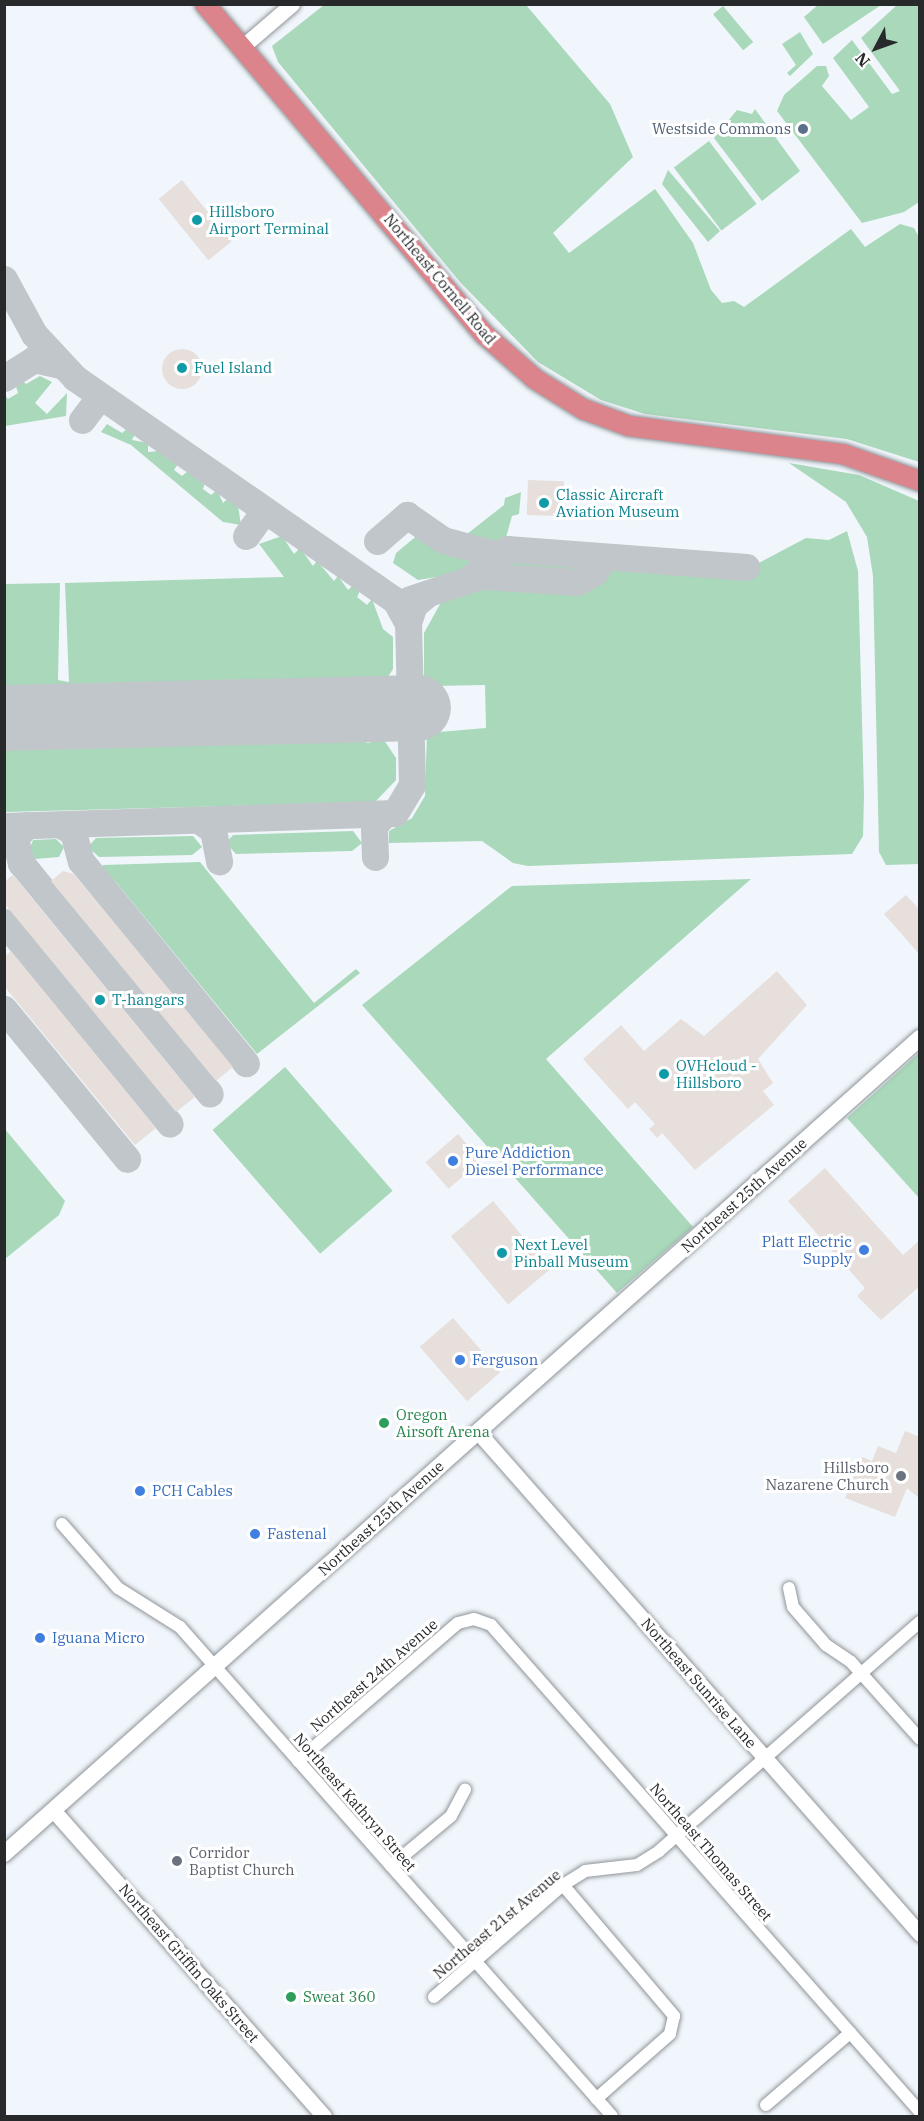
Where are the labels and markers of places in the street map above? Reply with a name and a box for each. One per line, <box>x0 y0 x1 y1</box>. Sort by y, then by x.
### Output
place label: Westside Commons <box>652 120 791 138</box>
marker: Westside Commons <box>796 122 810 136</box>
place label: Hillsboro Airport Terminal <box>209 202 329 237</box>
marker: Hillsboro Airport Terminal <box>190 213 204 227</box>
place label: Fuel Island <box>194 359 272 377</box>
marker: Fuel Island <box>175 361 189 375</box>
place label: Classic Aircraft Aviation Museum <box>556 485 680 520</box>
marker: Classic Aircraft Aviation Museum <box>537 496 551 510</box>
place label: T-hangars <box>112 991 184 1009</box>
marker: T-hangars <box>93 993 107 1007</box>
place label: OVHcloud - Hillsboro <box>676 1056 757 1091</box>
marker: OVHcloud - Hillsboro <box>657 1067 671 1081</box>
place label: Pure Addiction Diesel Performance <box>465 1143 604 1178</box>
marker: Pure Addiction Diesel Performance <box>446 1154 460 1168</box>
place label: Platt Electric Supply <box>762 1232 852 1267</box>
place label: Next Level Pinball Museum <box>514 1235 629 1270</box>
marker: Platt Electric Supply <box>857 1243 871 1257</box>
marker: Next Level Pinball Museum <box>495 1246 509 1260</box>
place label: Ferguson <box>472 1351 538 1369</box>
marker: Ferguson <box>453 1353 467 1367</box>
place label: Oregon Airsoft Arena <box>396 1405 490 1440</box>
marker: Oregon Airsoft Arena <box>377 1416 391 1430</box>
place label: Hillsboro Nazarene Church <box>765 1458 889 1493</box>
marker: Hillsboro Nazarene Church <box>894 1469 908 1483</box>
place label: PCH Cables <box>152 1482 233 1500</box>
marker: PCH Cables <box>133 1484 147 1498</box>
place label: Fastenal <box>267 1525 327 1543</box>
marker: Fastenal <box>248 1527 262 1541</box>
place label: Iguana Micro <box>52 1629 145 1647</box>
marker: Iguana Micro <box>33 1631 47 1645</box>
place label: Corridor Baptist Church <box>189 1843 295 1878</box>
marker: Corridor Baptist Church <box>170 1854 184 1868</box>
place label: Sweat 360 <box>303 1988 375 2006</box>
marker: Sweat 360 <box>284 1990 298 2004</box>

